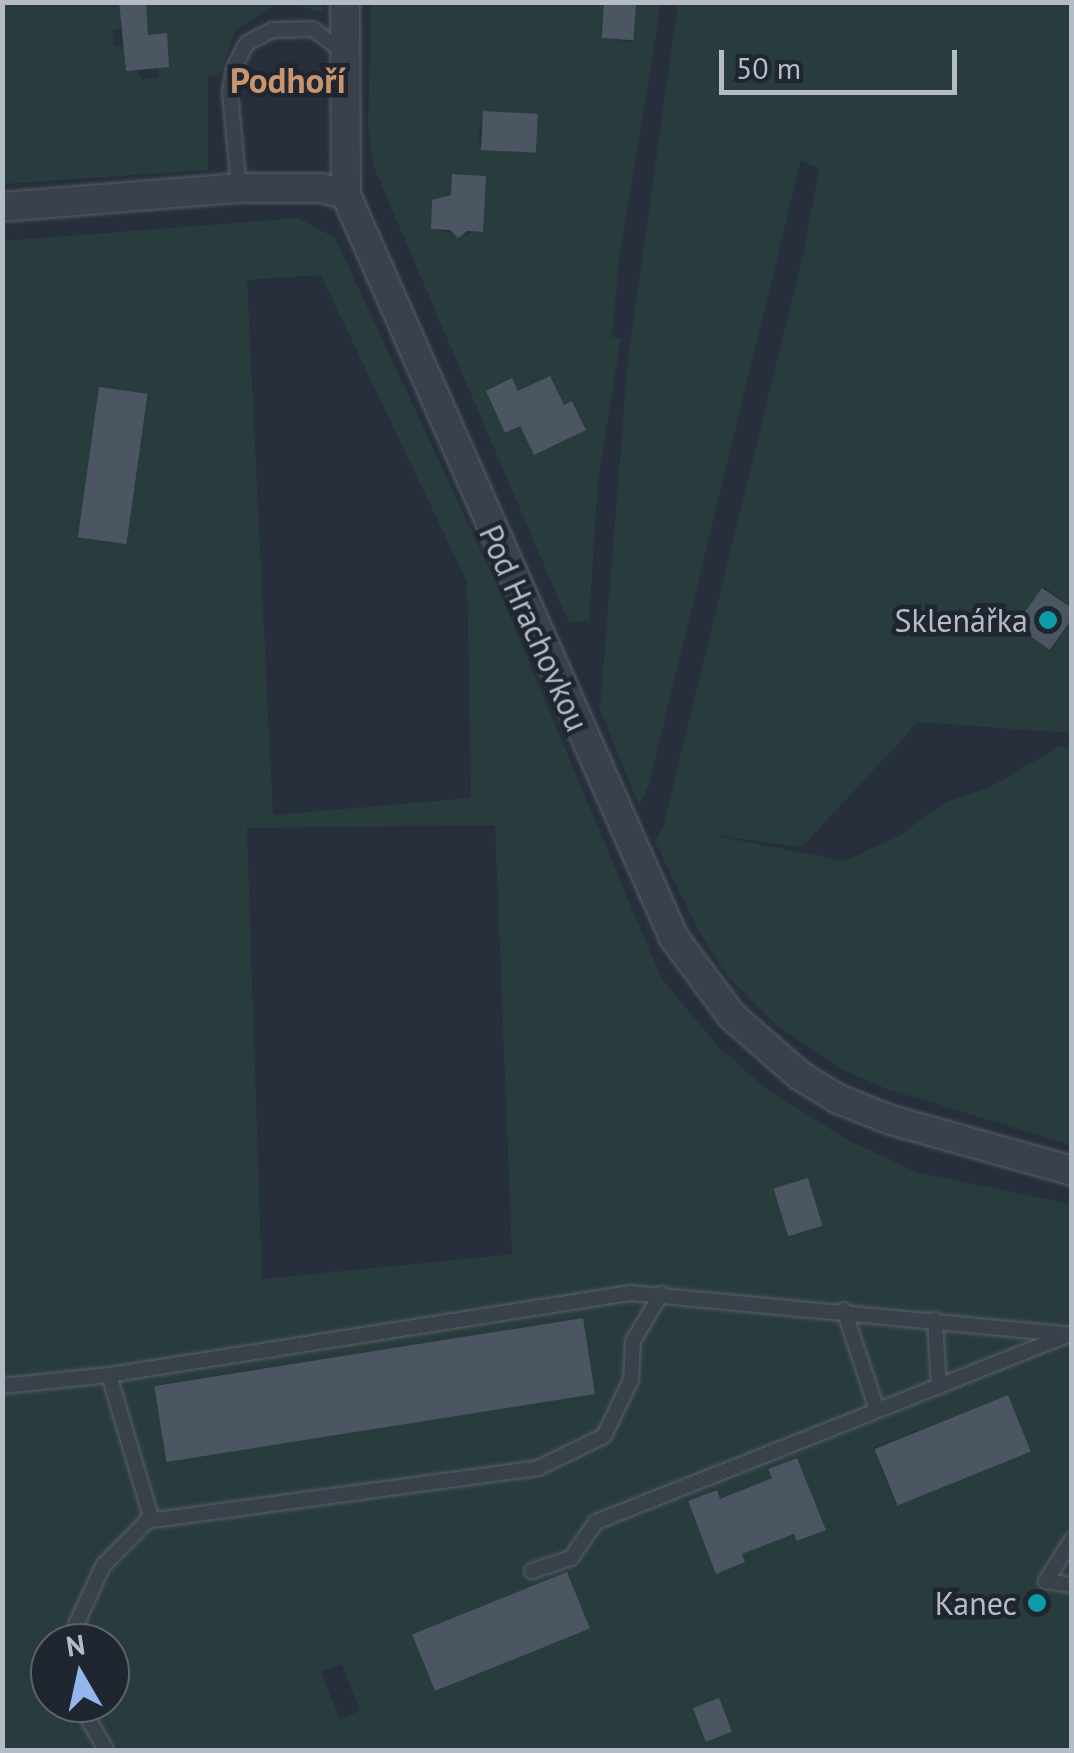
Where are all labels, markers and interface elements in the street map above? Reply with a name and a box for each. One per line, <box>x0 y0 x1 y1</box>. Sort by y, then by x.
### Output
scale bar <box>724 30 962 92</box>
text: 50 m <box>736 48 801 87</box>
district label: Podhoří <box>230 59 346 101</box>
street label: Pod Hrachovkou <box>471 519 597 737</box>
place label: Sklenářka <box>895 601 1028 639</box>
marker: Sklenářka <box>1037 609 1059 631</box>
place label: Kanec <box>935 1584 1017 1622</box>
marker: Kanec <box>1026 1592 1048 1614</box>
north arrow <box>30 1623 130 1723</box>
text: N <box>64 1625 88 1665</box>

